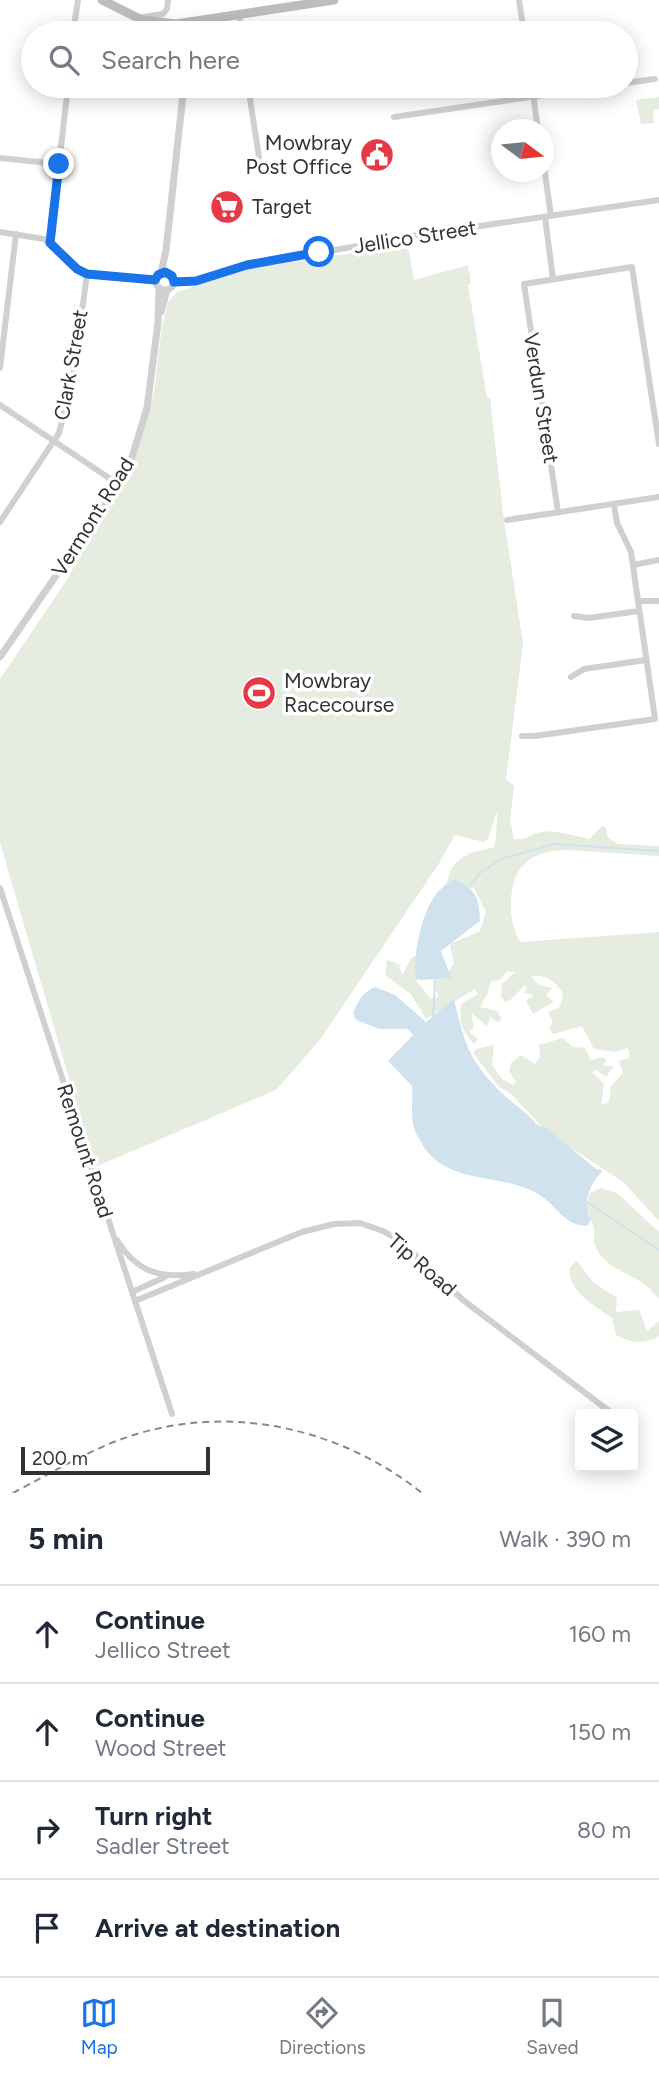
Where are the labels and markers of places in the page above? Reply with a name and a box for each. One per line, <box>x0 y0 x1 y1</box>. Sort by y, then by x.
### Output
place label: Mowbray Post Office <box>245 130 352 179</box>
public building icon: Mowbray Post Office <box>358 136 396 174</box>
supermarket icon: Target <box>208 188 246 226</box>
place label: Target <box>252 194 312 219</box>
place label: Mowbray Racecourse <box>284 668 394 717</box>
sports icon: Mowbray Racecourse <box>240 674 278 712</box>

